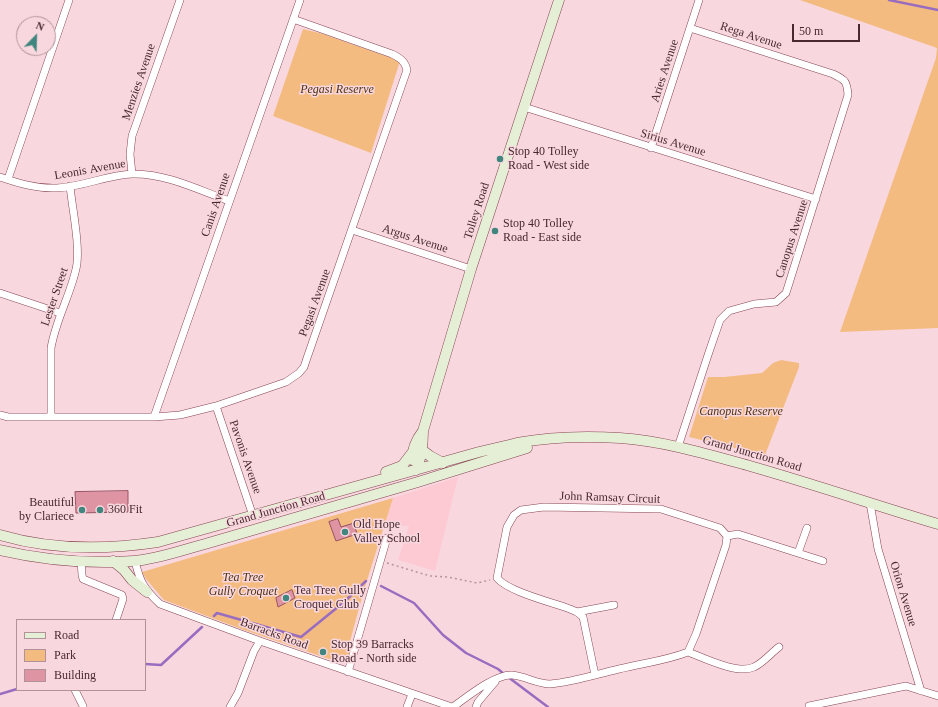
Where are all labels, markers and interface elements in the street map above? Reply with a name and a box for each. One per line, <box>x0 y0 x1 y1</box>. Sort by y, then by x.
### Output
north arrow <box>16 16 56 56</box>
scale bar <box>794 16 862 42</box>
text: N <box>34 19 46 33</box>
street label: Rega Avenue <box>718 19 784 53</box>
text: 50 m <box>799 24 823 38</box>
street label: Aries Avenue <box>648 38 682 104</box>
street label: Menzies Avenue <box>119 42 159 122</box>
park label: Pegasi Reserve <box>300 83 374 97</box>
street label: Sirius Avenue <box>639 126 707 160</box>
place label: Stop 40 Tolley Road - West side <box>508 145 589 173</box>
marker: Stop 40 Tolley Road - West side <box>495 154 505 164</box>
street label: Leonis Avenue <box>53 157 127 183</box>
street label: Canis Avenue <box>198 171 234 239</box>
street label: Tolley Road <box>461 181 493 241</box>
street label: Canopus Avenue <box>773 198 811 280</box>
place label: Stop 40 Tolley Road - East side <box>503 217 581 245</box>
street label: Argus Avenue <box>380 222 450 256</box>
marker: Stop 40 Tolley Road - East side <box>490 226 500 236</box>
street label: Lester Street <box>38 266 72 328</box>
street label: Pegasi Avenue <box>296 267 334 339</box>
park label: Canopus Reserve <box>699 405 783 419</box>
street label: Pavonis Avenue <box>226 418 264 496</box>
street label: Grand Junction Road <box>701 433 803 475</box>
street label: Grand Junction Road <box>225 489 327 531</box>
street label: John Ramsay Circuit <box>559 489 661 507</box>
place label: Beautiful by Clariece <box>19 496 74 524</box>
place label: 360 Fit <box>108 503 142 517</box>
marker: Beautiful by Clariece <box>77 505 87 515</box>
marker: 360 Fit <box>95 505 105 515</box>
place label: Old Hope Valley School <box>353 518 420 546</box>
marker: Old Hope Valley School <box>340 527 350 537</box>
street label: Orion Avenue <box>886 560 920 628</box>
park label: Tea Tree Gully Croquet <box>209 571 277 599</box>
place label: Tea Tree Gully Croquet Club <box>294 584 366 612</box>
marker: Tea Tree Gully Croquet Club <box>281 593 291 603</box>
street label: Barracks Road <box>238 615 310 653</box>
legend <box>16 619 146 691</box>
text: Road <box>54 628 79 642</box>
place label: Stop 39 Barracks Road - North side <box>331 638 417 666</box>
marker: Stop 39 Barracks Road - North side <box>318 647 328 657</box>
text: Park <box>54 648 76 662</box>
text: Building <box>54 668 96 682</box>

